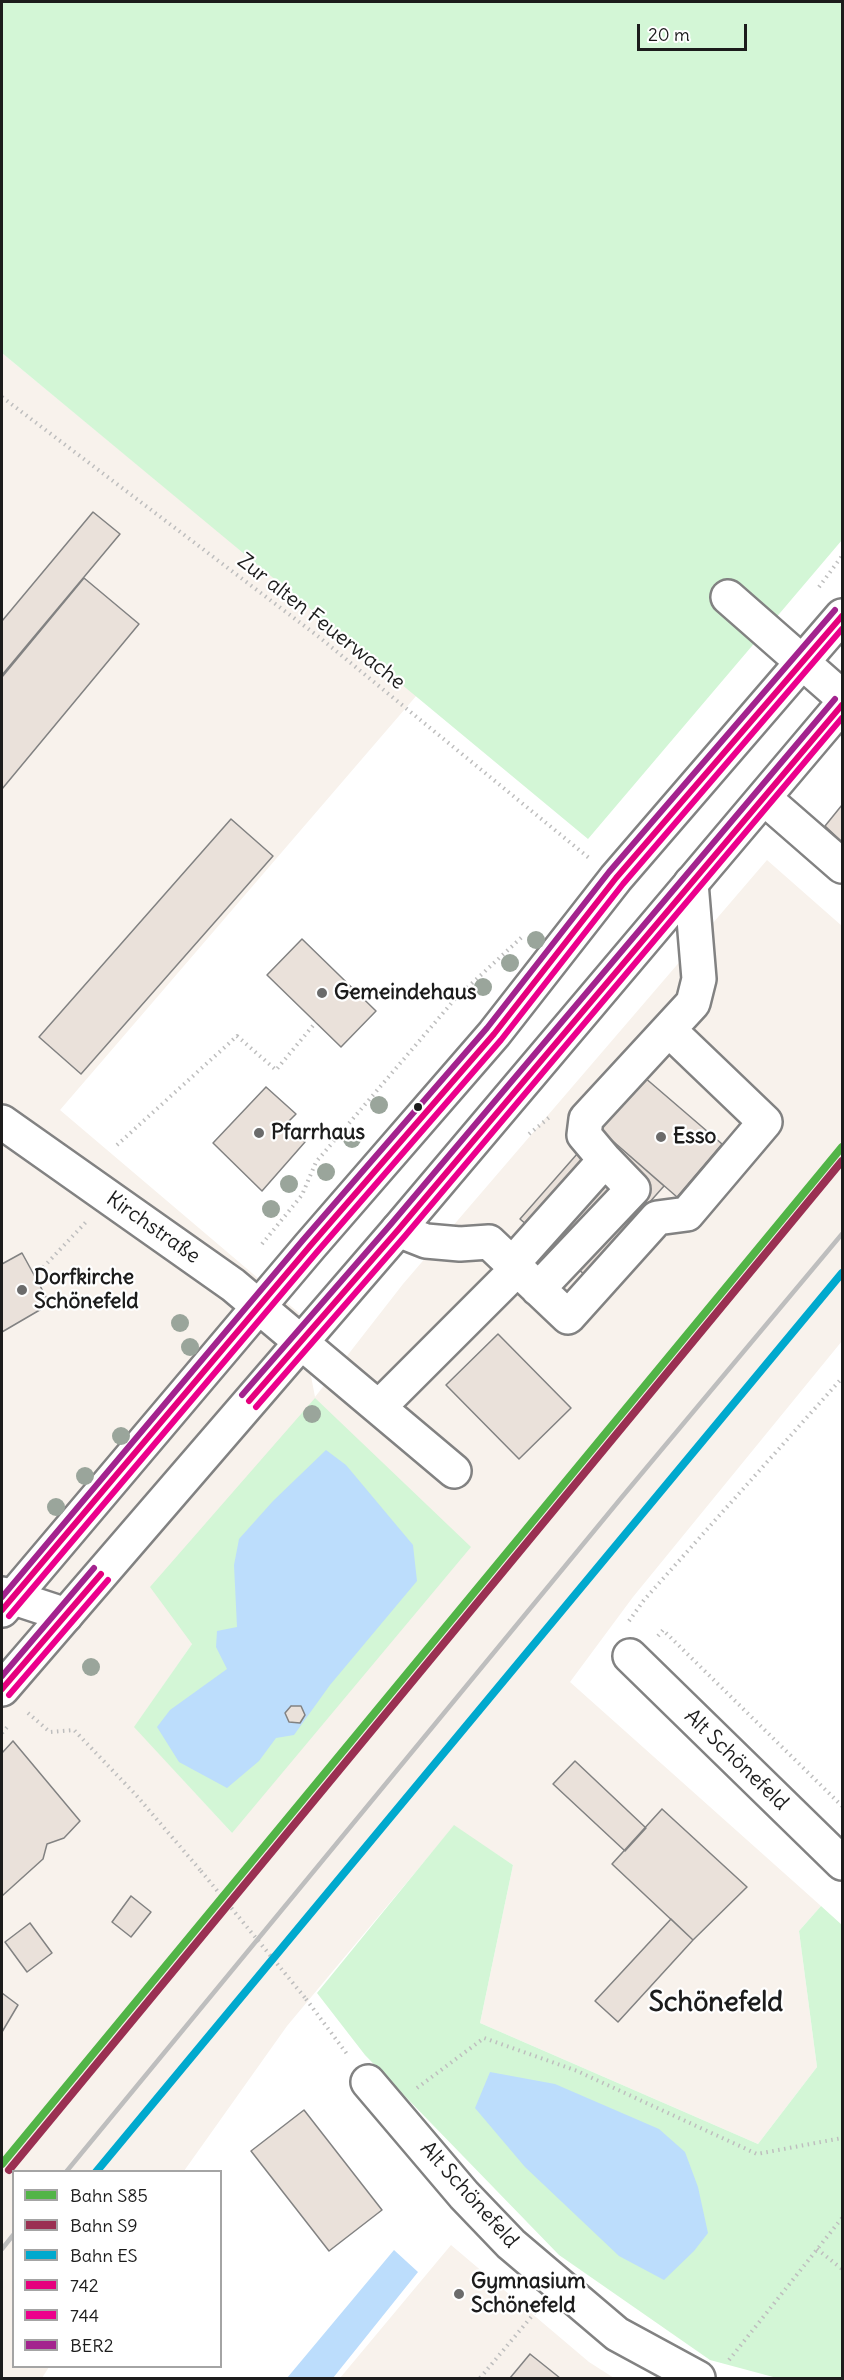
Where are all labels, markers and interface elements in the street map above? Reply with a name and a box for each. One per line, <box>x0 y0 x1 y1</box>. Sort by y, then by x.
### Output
scale bar <box>640 12 750 50</box>
text: 20 m <box>648 23 690 46</box>
street label: Zur alten Feuerwache <box>232 549 410 695</box>
place label: Gemeindehaus <box>334 980 476 1006</box>
marker: Gemeindehaus <box>315 986 329 1000</box>
unlabelled marker <box>412 1101 424 1113</box>
place label: Pfarrhaus <box>271 1120 365 1146</box>
place label: Esso <box>673 1124 716 1150</box>
marker: Pfarrhaus <box>252 1126 266 1140</box>
marker: Esso <box>654 1130 668 1144</box>
street label: Kirchstraße <box>101 1187 205 1269</box>
place label: Dorfkirche Schönefeld <box>34 1265 138 1315</box>
marker: Dorfkirche Schönefeld <box>15 1283 29 1297</box>
street label: Alt Schönefeld <box>679 1704 793 1816</box>
district label: Schönefeld <box>649 1987 783 2019</box>
street label: Alt Schönefeld <box>415 2137 523 2253</box>
legend <box>12 2170 222 2368</box>
text: Bahn S85 <box>70 2184 148 2207</box>
text: Bahn S9 <box>70 2214 138 2237</box>
text: Bahn ES <box>70 2244 138 2267</box>
place label: Gymnasium Schönefeld <box>471 2269 586 2319</box>
text: 742 <box>70 2274 99 2297</box>
marker: Gymnasium Schönefeld <box>452 2287 466 2301</box>
text: 744 <box>70 2304 99 2327</box>
text: BER2 <box>70 2334 114 2357</box>

